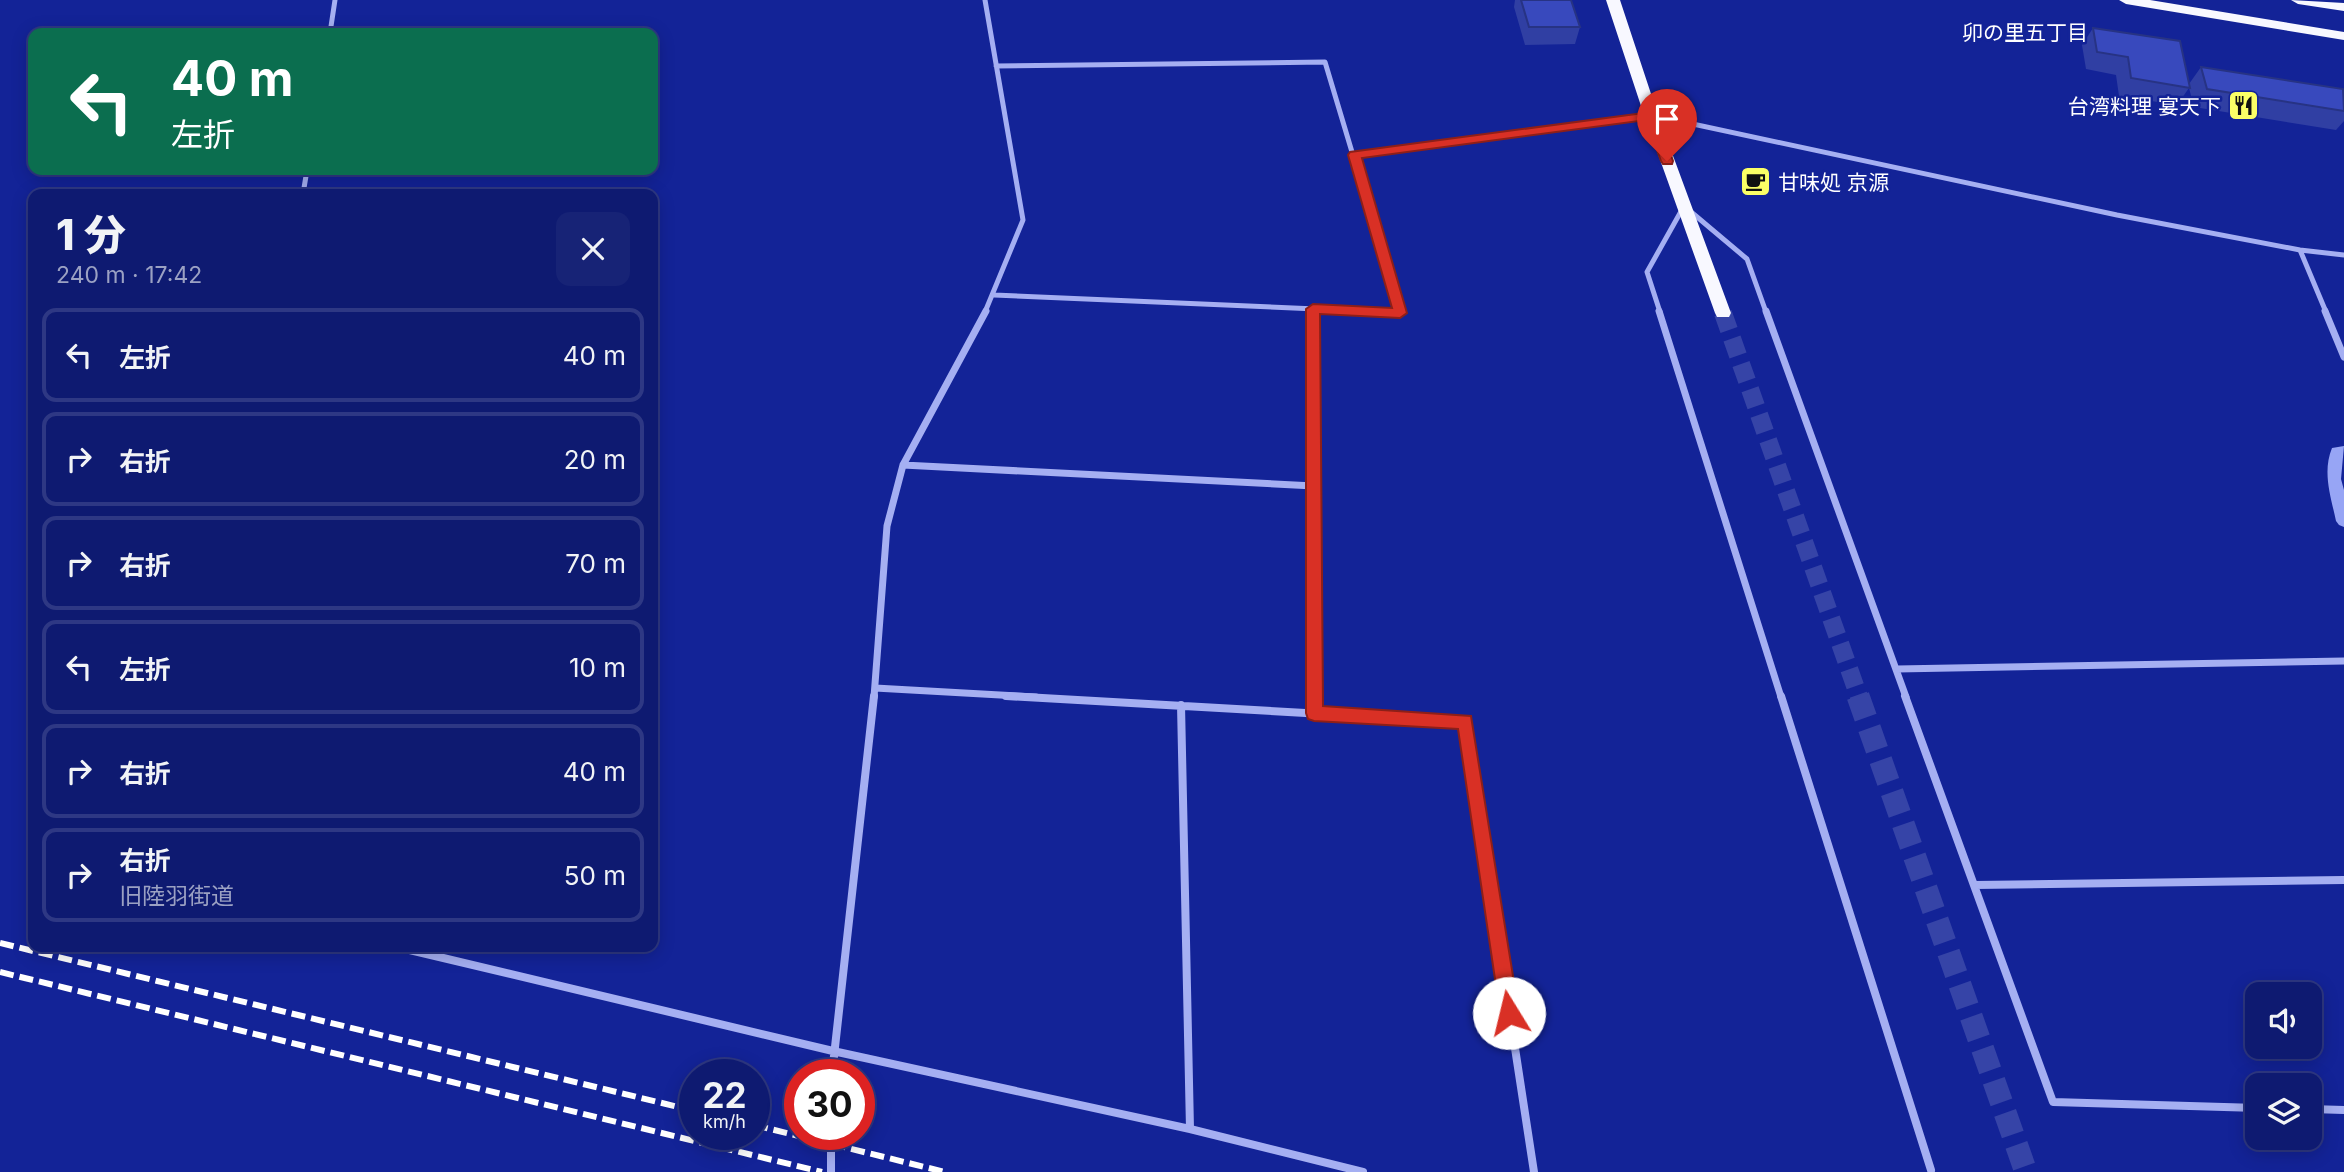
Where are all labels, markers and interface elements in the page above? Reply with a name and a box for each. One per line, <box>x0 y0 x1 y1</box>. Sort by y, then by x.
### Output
district label: 卯の里五丁目 <box>1962 20 2088 45</box>
text: 40 m <box>171 49 294 108</box>
icon: left <box>56 56 147 147</box>
pin <box>1637 89 1697 161</box>
restaurant icon: 台湾料理 宴天下 <box>2227 89 2261 123</box>
place label: 台湾料理 宴天下 <box>2068 94 2221 119</box>
icon: arrive <box>1648 100 1686 138</box>
text: 左折 <box>171 115 235 154</box>
cafe icon: 甘味処 京源 <box>1738 165 1772 199</box>
place label: 甘味処 京源 <box>1778 170 1889 195</box>
text: 1 分 <box>56 209 126 260</box>
button: close <box>556 212 630 286</box>
text: 240 m · 17:42 <box>56 261 202 289</box>
icon: left <box>60 336 98 374</box>
text: 40 m <box>563 340 626 371</box>
text: 左折 <box>119 342 171 373</box>
icon: right <box>60 440 98 478</box>
text: 20 m <box>564 444 626 475</box>
text: 右折 <box>119 446 171 477</box>
icon: right <box>60 544 98 582</box>
text: 70 m <box>565 548 626 579</box>
text: 右折 <box>119 550 171 581</box>
icon: left <box>60 648 98 686</box>
text: 10 m <box>569 652 626 683</box>
text: 左折 <box>119 654 171 685</box>
icon: right <box>60 752 98 790</box>
text: 40 m <box>563 756 626 787</box>
text: 右折 <box>119 758 171 789</box>
text: 右折 <box>119 845 171 876</box>
icon: right <box>60 856 98 894</box>
text: 50 m <box>564 860 626 891</box>
text: 旧陸羽街道 <box>119 882 234 910</box>
position arrow <box>1472 976 1546 1050</box>
map controls <box>2245 982 2322 1150</box>
button: sound <box>2245 982 2322 1059</box>
speed limit sign: 30 <box>784 1059 875 1150</box>
button: layers <box>2245 1073 2322 1150</box>
text: 22 <box>702 1074 747 1116</box>
text: km/h <box>703 1111 746 1132</box>

